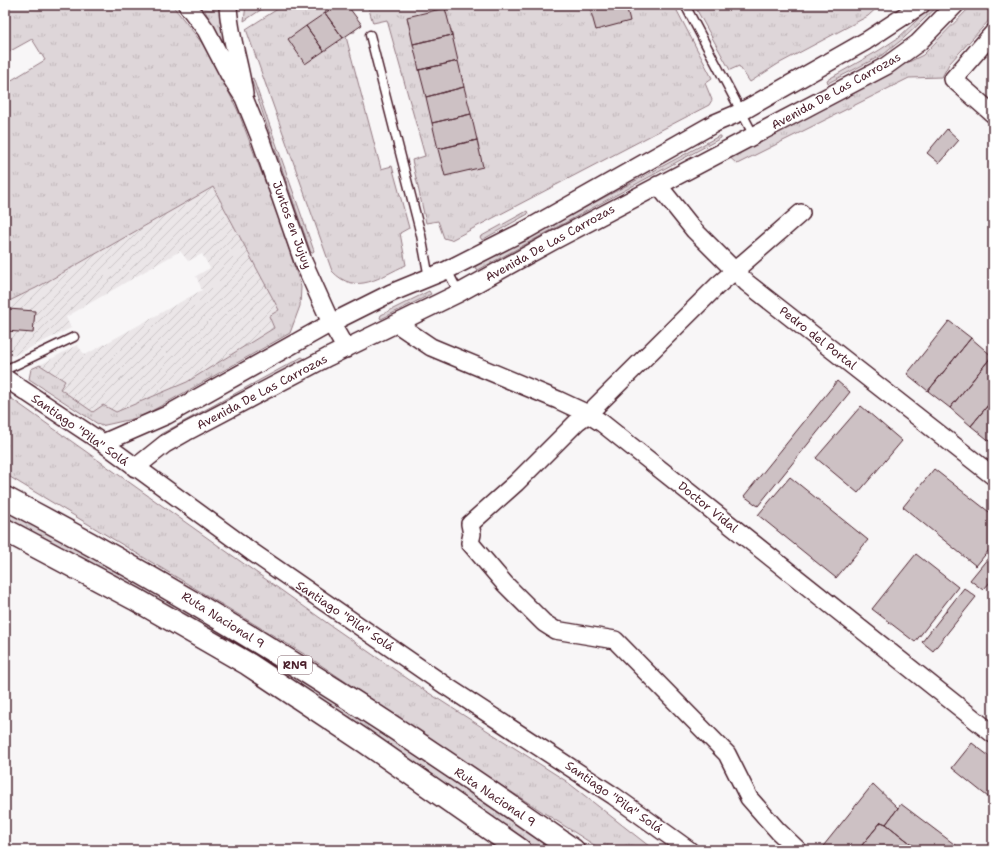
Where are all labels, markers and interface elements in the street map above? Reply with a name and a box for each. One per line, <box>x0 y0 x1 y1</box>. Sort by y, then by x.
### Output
street label: Avenida De Las Carrozas <box>768 49 904 133</box>
street label: Juntos en Jujuy <box>269 179 315 271</box>
street label: Avenida De Las Carrozas <box>482 201 618 285</box>
street label: Pedro del Portal <box>776 303 860 373</box>
street label: Avenida De Las Carrozas <box>194 351 330 433</box>
street label: Santiago "Pila" Solá <box>28 390 132 470</box>
street label: Doctor Vidal <box>675 478 742 536</box>
street label: Santiago "Pila" Solá <box>293 577 398 655</box>
street label: Ruta Nacional 9 <box>179 588 267 652</box>
road number: RN9 <box>278 656 312 674</box>
street label: Santiago "Pila" Solá <box>562 757 666 837</box>
street label: Ruta Nacional 9 <box>451 764 539 830</box>

